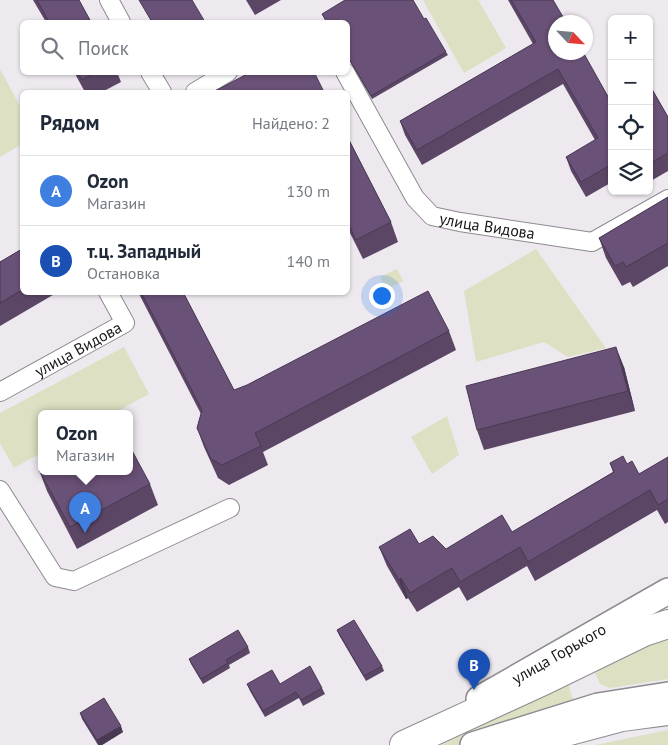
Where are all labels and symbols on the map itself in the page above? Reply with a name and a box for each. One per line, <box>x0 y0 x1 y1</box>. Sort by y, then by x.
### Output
north arrow <box>548 15 593 60</box>
street label: улица Видова <box>438 208 536 243</box>
your location <box>369 283 395 309</box>
street label: улица Видова <box>31 317 125 381</box>
pin: A <box>69 492 101 533</box>
street label: улица Горького <box>508 619 610 688</box>
pin: B <box>458 649 490 690</box>

